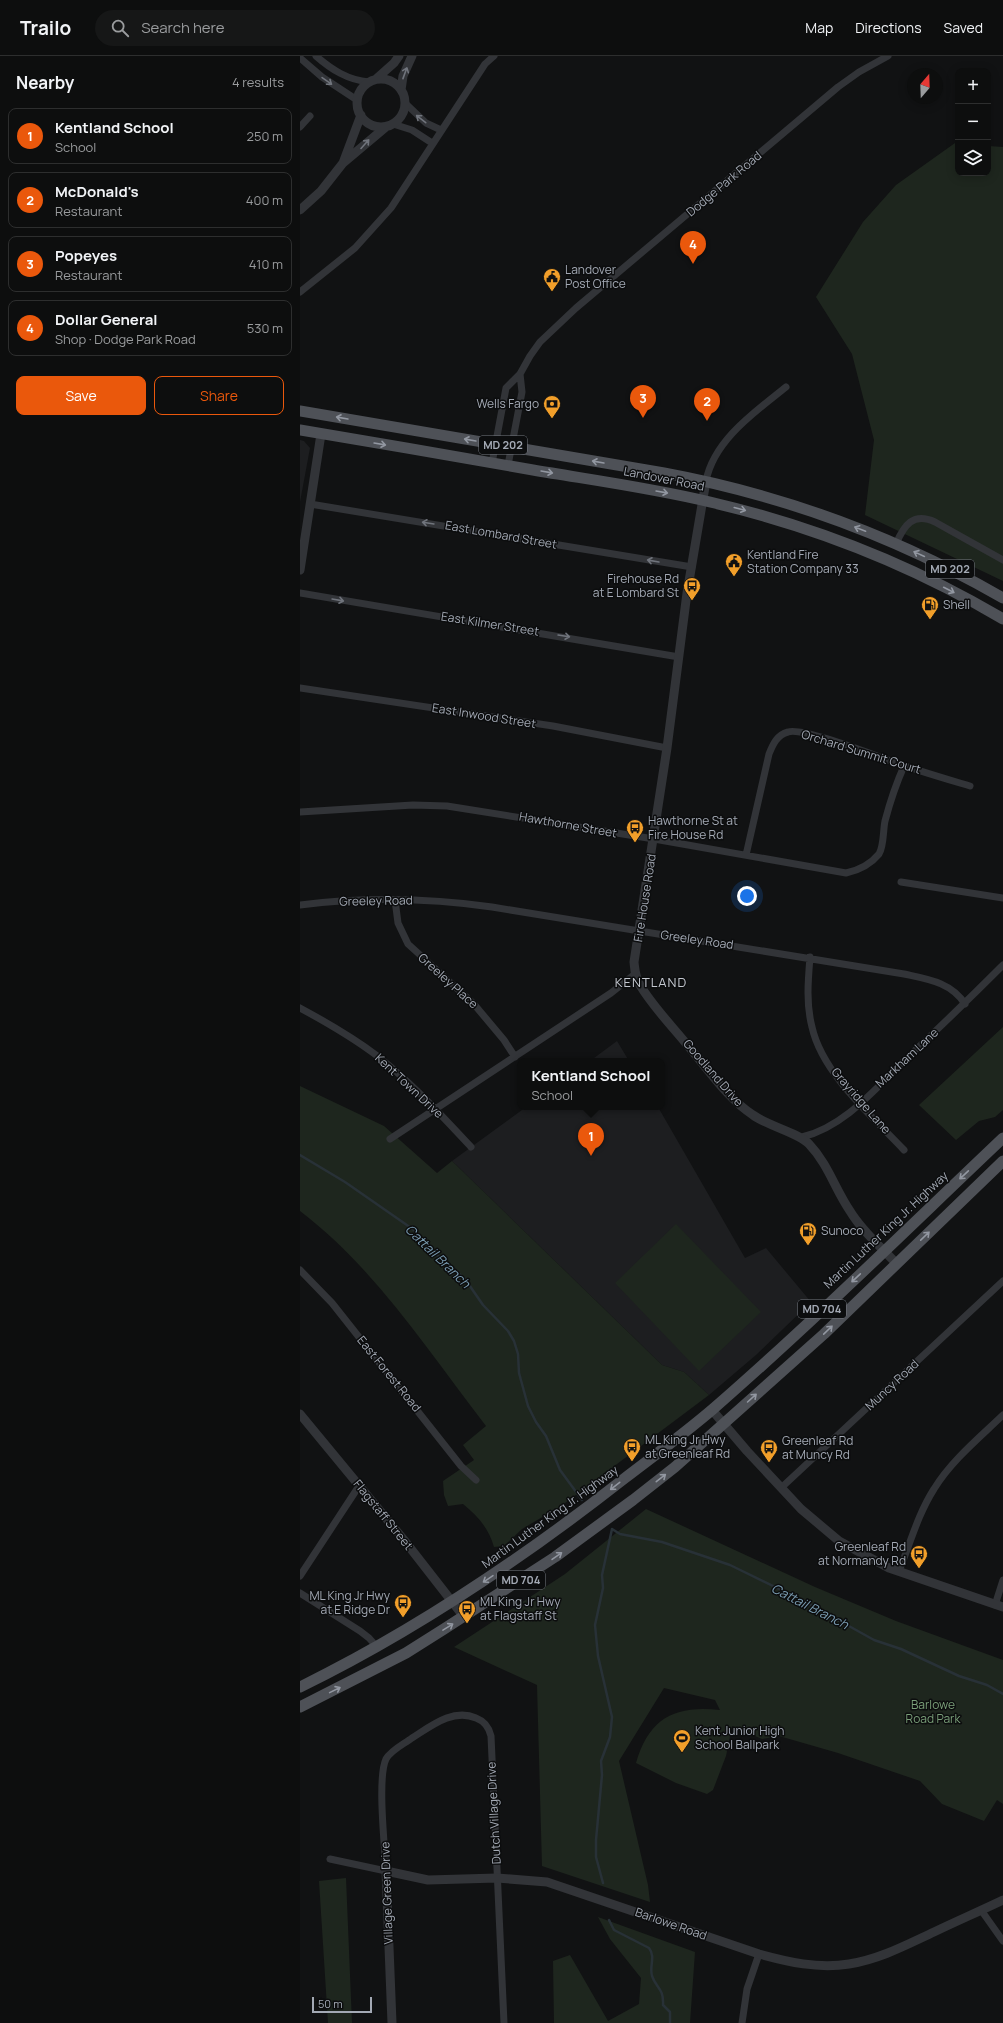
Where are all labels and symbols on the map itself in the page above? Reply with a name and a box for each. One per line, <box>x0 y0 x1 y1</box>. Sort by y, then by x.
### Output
one-way arrow <box>402 66 409 79</box>
north arrow <box>907 68 943 104</box>
one-way arrow <box>322 77 333 85</box>
one-way arrow <box>416 115 427 123</box>
one-way arrow <box>361 139 370 149</box>
street label: Dodge Park Road <box>682 147 765 220</box>
pin: 4 <box>680 231 706 264</box>
place label: Landover Post Office <box>565 261 626 292</box>
public building icon: Landover Post Office <box>542 267 562 292</box>
pin: 3 <box>630 385 656 418</box>
pin: 2 <box>694 388 720 421</box>
bank icon: Wells Fargo <box>542 394 562 419</box>
place label: Wells Fargo <box>476 395 539 412</box>
one-way arrow <box>336 414 349 422</box>
one-way arrow <box>464 436 477 444</box>
road number: MD 202 <box>479 436 527 454</box>
one-way arrow <box>373 440 386 448</box>
one-way arrow <box>592 458 605 466</box>
street label: Landover Road <box>622 462 706 495</box>
one-way arrow <box>540 468 553 476</box>
one-way arrow <box>656 488 669 496</box>
one-way arrow <box>733 506 746 513</box>
street label: East Lombard Street <box>444 516 558 553</box>
one-way arrow <box>422 519 435 527</box>
one-way arrow <box>855 524 867 532</box>
place label: Kentland Fire Station Company 33 <box>747 546 859 577</box>
one-way arrow <box>913 550 925 557</box>
public building icon: Kentland Fire Station Company 33 <box>724 552 744 577</box>
one-way arrow <box>647 557 660 565</box>
road number: MD 202 <box>926 560 974 578</box>
place label: Firehouse Rd at E Lombard St <box>593 570 679 601</box>
bus stop icon: Firehouse Rd at E Lombard St <box>682 576 702 601</box>
one-way arrow <box>943 587 955 594</box>
fuel station icon: Shell <box>920 595 940 620</box>
one-way arrow <box>332 596 345 604</box>
place label: Shell <box>943 596 970 613</box>
street label: East Kilmer Street <box>440 607 540 640</box>
one-way arrow <box>557 632 570 640</box>
street label: East Inwood Street <box>431 699 537 732</box>
street label: Orchard Summit Court <box>799 725 923 778</box>
street label: Hawthorne Street <box>518 808 618 842</box>
place label: Hawthorne St at Fire House Rd <box>648 812 738 843</box>
bus stop icon: Hawthorne St at Fire House Rd <box>625 818 645 843</box>
street label: Fire House Road <box>629 853 660 943</box>
your location <box>737 886 757 906</box>
street label: Greeley Road <box>339 891 413 910</box>
street label: Greeley Road <box>659 926 735 953</box>
street label: Greeley Place <box>415 949 482 1012</box>
district label: KENTLAND <box>615 973 687 991</box>
street label: Markham Lane <box>871 1024 942 1091</box>
street label: Goodland Drive <box>679 1035 747 1110</box>
street label: Kent Town Drive <box>371 1050 447 1122</box>
street label: Grayridge Lane <box>828 1064 895 1138</box>
pin: 1 <box>578 1123 604 1156</box>
street label: Martin Luther King Jr. Highway <box>820 1167 952 1292</box>
one-way arrow <box>959 1170 969 1180</box>
water label: Cattail Branch <box>401 1220 475 1293</box>
fuel station icon: Sunoco <box>798 1221 818 1246</box>
place label: Sunoco <box>821 1222 863 1239</box>
one-way arrow <box>920 1231 930 1241</box>
one-way arrow <box>851 1273 861 1282</box>
road number: MD 704 <box>798 1300 846 1318</box>
one-way arrow <box>823 1325 833 1334</box>
street label: East Forest Road <box>353 1332 425 1415</box>
street label: Muncy Road <box>861 1355 922 1414</box>
one-way arrow <box>747 1393 757 1402</box>
place label: ML King Jr Hwy at Greenleaf Rd <box>645 1431 730 1462</box>
place label: Greenleaf Rd at Muncy Rd <box>782 1432 853 1463</box>
bus stop icon: ML King Jr Hwy at Greenleaf Rd <box>622 1437 642 1462</box>
bus stop icon: Greenleaf Rd at Muncy Rd <box>759 1438 779 1463</box>
street label: Martin Luther King Jr. Highway <box>478 1461 622 1572</box>
one-way arrow <box>656 1473 667 1482</box>
street label: Flagstaff Street <box>350 1476 417 1554</box>
one-way arrow <box>610 1481 621 1490</box>
place label: Greenleaf Rd at Normandy Rd <box>818 1538 906 1569</box>
bus stop icon: Greenleaf Rd at Normandy Rd <box>909 1544 929 1569</box>
one-way arrow <box>551 1552 562 1560</box>
road number: MD 704 <box>497 1571 545 1589</box>
one-way arrow <box>482 1575 493 1583</box>
water label: Cattail Branch <box>768 1579 853 1634</box>
place label: ML King Jr Hwy at E Ridge Dr <box>309 1587 391 1618</box>
bus stop icon: ML King Jr Hwy at E Ridge Dr <box>393 1593 413 1618</box>
place label: ML King Jr Hwy at Flagstaff St <box>480 1593 561 1624</box>
bus stop icon: ML King Jr Hwy at Flagstaff St <box>457 1599 477 1624</box>
one-way arrow <box>442 1622 454 1630</box>
one-way arrow <box>329 1686 341 1693</box>
park label: Barlowe Road Park <box>906 1696 961 1727</box>
place label: Kent Junior High School Ballpark <box>695 1722 785 1753</box>
sports icon: Kent Junior High School Ballpark <box>672 1728 692 1753</box>
street label: Dutch Village Drive <box>482 1761 505 1865</box>
street label: Village Green Drive <box>376 1841 397 1945</box>
street label: Barlowe Road <box>633 1903 709 1944</box>
scale bar <box>312 1995 372 2014</box>

